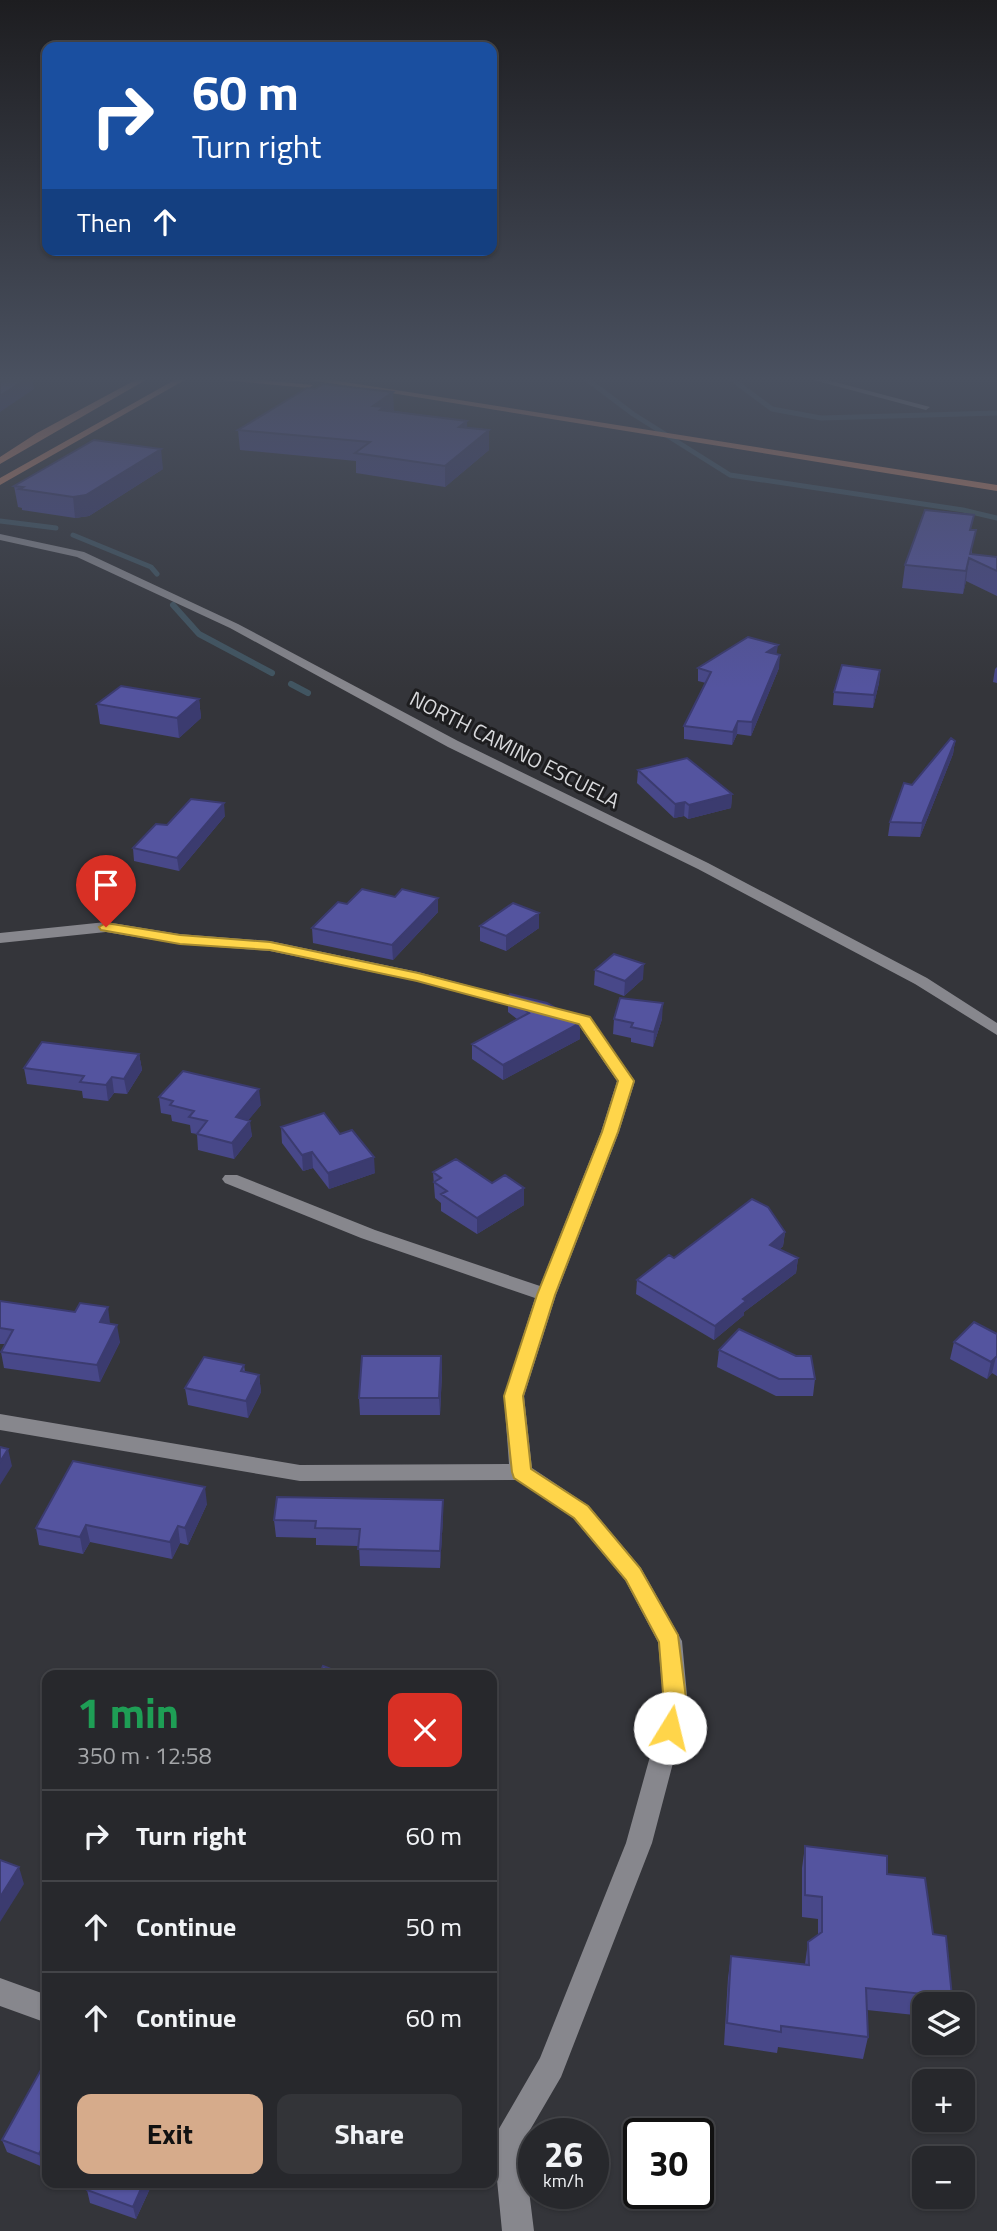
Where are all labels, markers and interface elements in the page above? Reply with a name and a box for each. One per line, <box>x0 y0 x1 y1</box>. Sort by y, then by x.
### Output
text: 60 m <box>192 54 299 129</box>
icon: right <box>77 70 168 161</box>
text: Turn right <box>192 122 321 170</box>
text: Then <box>77 203 132 242</box>
icon: ahead <box>146 203 184 241</box>
street label: NORTH CAMINO ESCUELA <box>404 682 626 816</box>
pin <box>76 855 136 927</box>
icon: arrive <box>87 866 125 904</box>
text: 1 min <box>77 1680 179 1744</box>
position arrow <box>633 1691 707 1765</box>
button: close <box>388 1693 462 1767</box>
text: 350 m · 12:58 <box>77 1738 212 1773</box>
text: Turn right <box>136 1816 247 1855</box>
text: 60 m <box>405 1816 462 1855</box>
icon: right <box>77 1817 115 1855</box>
text: Continue <box>136 1907 236 1946</box>
text: 50 m <box>405 1907 462 1946</box>
icon: ahead <box>77 1908 115 1946</box>
map controls <box>912 1992 975 2209</box>
button: layers <box>912 1992 975 2055</box>
text: Continue <box>136 1998 236 2037</box>
text: 60 m <box>405 1998 462 2037</box>
icon: ahead <box>77 1999 115 2037</box>
button: + <box>912 2069 975 2132</box>
button: Exit <box>77 2094 263 2174</box>
button: Share <box>277 2094 462 2174</box>
speed limit sign: 30 <box>623 2118 714 2209</box>
text: 26 <box>544 2127 583 2181</box>
button: − <box>912 2146 975 2209</box>
text: km/h <box>543 2167 584 2194</box>

